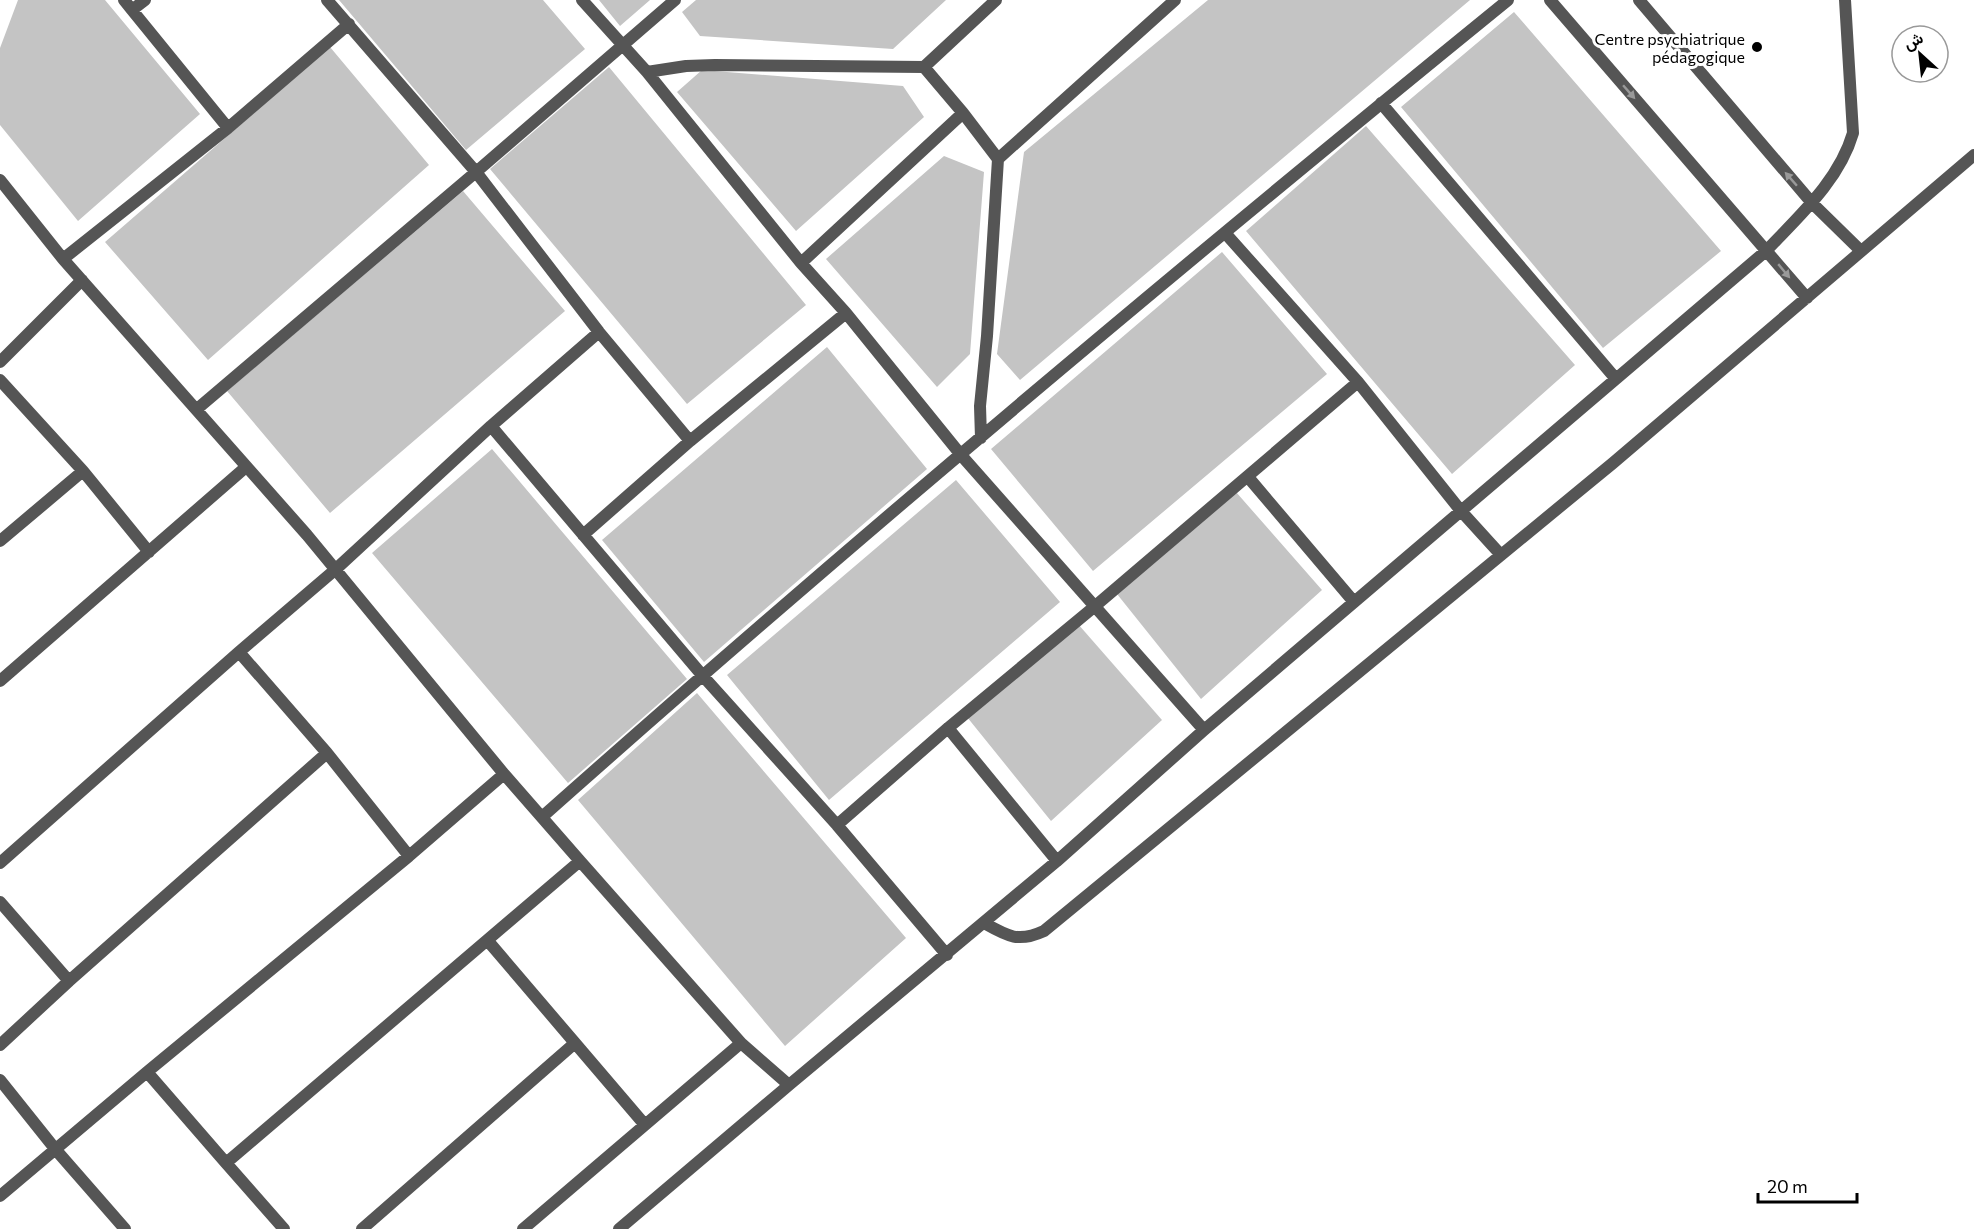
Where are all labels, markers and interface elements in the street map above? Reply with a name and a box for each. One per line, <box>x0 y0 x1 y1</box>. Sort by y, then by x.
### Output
north arrow <box>1890 24 1950 84</box>
text: ش <box>1900 27 1926 54</box>
place label: Centre psychiatrique pédagogique <box>1594 29 1745 66</box>
marker: Centre psychiatrique pédagogique <box>1750 40 1764 54</box>
one-way arrow <box>1622 84 1635 99</box>
one-way arrow <box>1785 172 1798 187</box>
one-way arrow <box>1777 263 1790 278</box>
scale bar <box>1758 1166 1857 1204</box>
text: 20 m <box>1767 1175 1808 1197</box>

